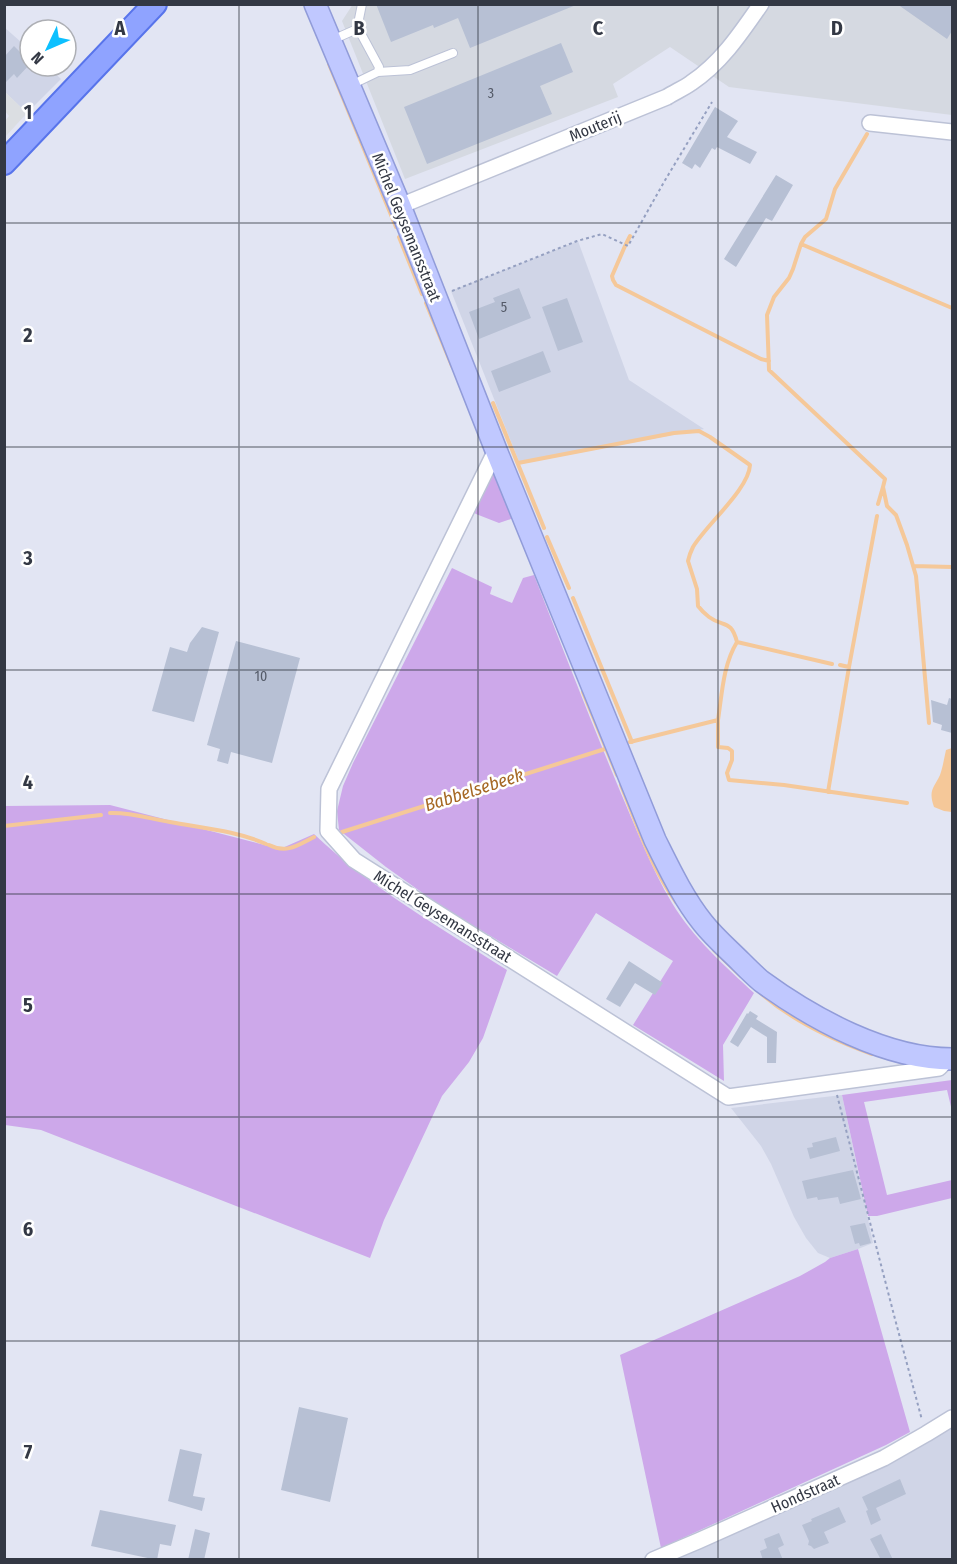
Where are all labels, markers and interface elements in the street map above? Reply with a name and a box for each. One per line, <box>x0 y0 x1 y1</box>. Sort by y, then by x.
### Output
text: A <box>114 16 127 40</box>
text: B <box>353 16 365 40</box>
text: C <box>593 16 604 40</box>
text: D <box>831 16 843 40</box>
north arrow <box>18 18 78 78</box>
text: N <box>27 48 48 68</box>
house number: 3 <box>488 85 494 102</box>
text: 1 <box>24 100 32 124</box>
street label: Mouterij <box>566 107 624 146</box>
street label: Michel Geysemansstraat <box>368 150 445 305</box>
house number: 5 <box>501 299 507 316</box>
text: 2 <box>22 323 33 347</box>
text: 3 <box>22 546 33 570</box>
house number: 10 <box>255 668 267 685</box>
water label: Babbelsebeek <box>422 764 526 816</box>
text: 4 <box>23 770 33 794</box>
street label: Michel Geysemansstraat <box>370 866 516 967</box>
text: 5 <box>23 993 33 1017</box>
text: 6 <box>23 1217 33 1241</box>
text: 7 <box>24 1440 33 1464</box>
street label: Hondstraat <box>768 1470 843 1517</box>

